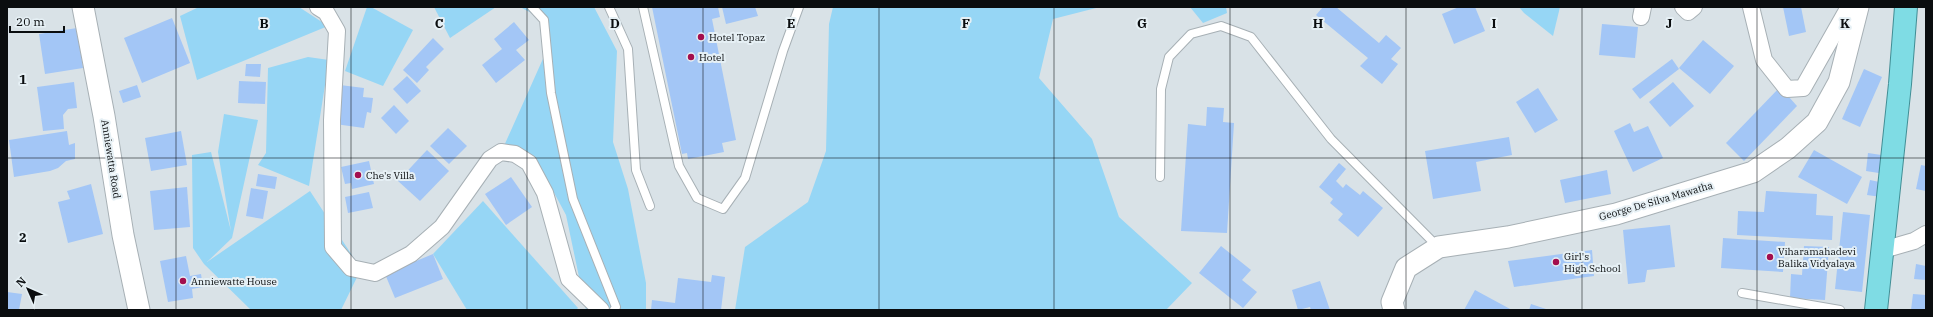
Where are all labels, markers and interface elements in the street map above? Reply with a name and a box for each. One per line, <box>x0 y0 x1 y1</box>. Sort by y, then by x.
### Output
scale bar <box>10 8 64 34</box>
text: 20 m <box>16 14 45 29</box>
text: B <box>259 15 269 32</box>
text: C <box>435 15 444 32</box>
text: D <box>610 15 620 32</box>
text: E <box>787 15 795 32</box>
text: F <box>962 15 970 32</box>
text: G <box>1137 15 1147 32</box>
text: H <box>1313 15 1324 32</box>
text: I <box>1492 15 1497 32</box>
text: J <box>1666 15 1673 32</box>
text: K <box>1840 15 1850 32</box>
place label: Hotel Topaz <box>709 31 765 44</box>
marker: Hotel Topaz <box>696 32 706 42</box>
place label: Hotel <box>699 51 724 64</box>
marker: Hotel <box>686 52 696 62</box>
text: 1 <box>19 71 27 88</box>
street label: Anniewatta Road <box>98 119 124 199</box>
place label: Che's Villa <box>366 169 415 182</box>
marker: Che's Villa <box>353 170 363 180</box>
street label: George De Silva Mawatha <box>1598 178 1715 223</box>
text: 2 <box>19 229 27 246</box>
place label: Viharamahadevi Balika Vidyalaya <box>1778 245 1856 270</box>
place label: Girl's High School <box>1564 250 1621 275</box>
marker: Viharamahadevi Balika Vidyalaya <box>1765 252 1775 262</box>
marker: Girl's High School <box>1551 257 1561 267</box>
north arrow <box>8 269 48 309</box>
text: N <box>13 274 29 290</box>
place label: Anniewatte House <box>191 275 277 288</box>
marker: Anniewatte House <box>178 276 188 286</box>

